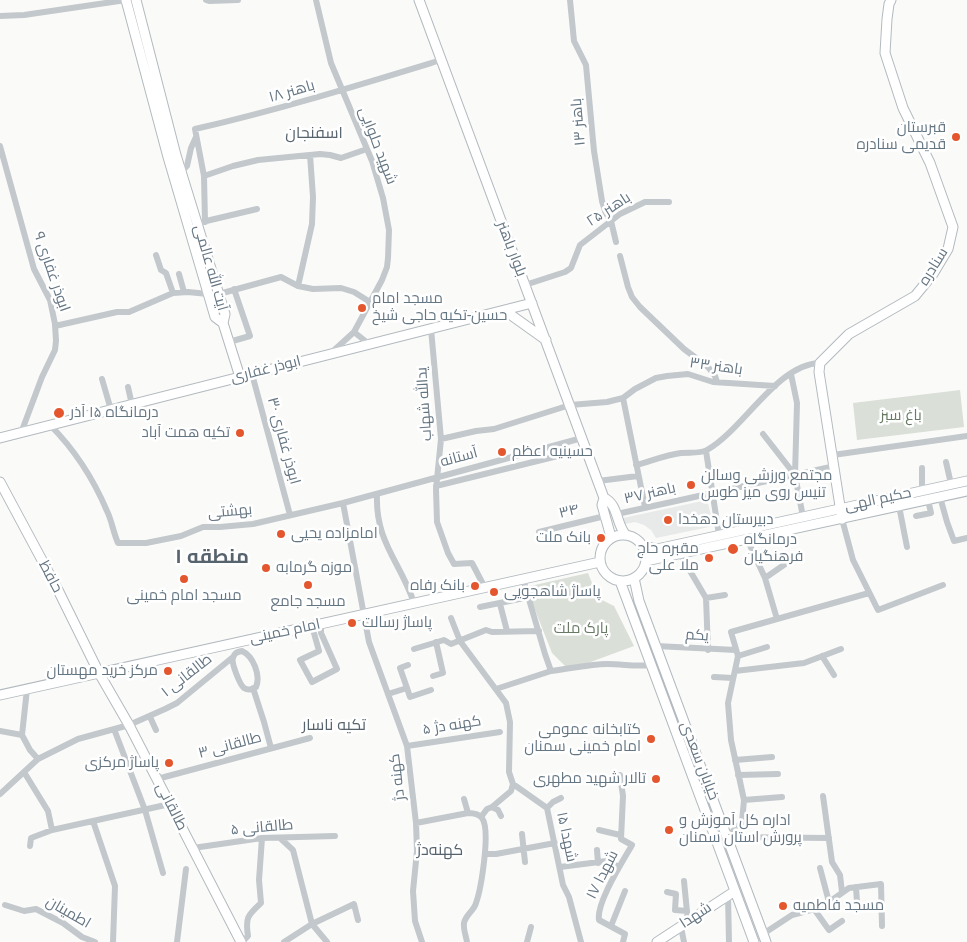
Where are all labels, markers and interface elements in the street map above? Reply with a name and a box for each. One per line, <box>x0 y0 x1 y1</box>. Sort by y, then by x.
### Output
street label: باهنر ۱۸ <box>267 77 317 107</box>
street label: باهنر ۱۳ <box>568 97 590 147</box>
street label: شهید حلوایی <box>354 105 400 187</box>
place label: قبرستان قدیمی سنادره <box>857 119 946 154</box>
district label: اسفنجان <box>285 124 343 144</box>
marker: قبرستان قدیمی سنادره <box>950 131 962 143</box>
street label: باهنر ۲۵ <box>584 189 634 231</box>
street label: بلوار باهنر <box>492 219 530 279</box>
street label: آیت الله عالمی <box>189 223 231 313</box>
street label: ابوذر غفاری ۹ <box>29 230 73 314</box>
street label: سنادره <box>915 245 953 289</box>
place label: مسجد امام حسین-تکیه حاجی شیخ <box>372 290 507 325</box>
marker: مسجد امام حسین-تکیه حاجی شیخ <box>356 302 368 314</box>
street label: ابوذر غفاری <box>229 353 303 387</box>
street label: باهنر ۳۳ <box>688 354 744 380</box>
street label: یدالله شهاب <box>413 366 437 442</box>
street label: ابوذر غفاری ۳۰ <box>263 395 303 487</box>
place label: درمانگاه ۱۵ آذر <box>70 404 159 422</box>
marker: درمانگاه ۱۵ آذر <box>52 406 66 420</box>
park label: باغ سبز <box>880 407 922 425</box>
place label: تکیه همت آباد <box>142 424 230 442</box>
marker: تکیه همت آباد <box>234 427 246 439</box>
place label: حسینیه اعظم <box>512 443 593 461</box>
street label: آستانه <box>438 444 480 472</box>
marker: حسینیه اعظم <box>496 446 508 458</box>
place label: مجتمع ورزشی وسالن تنیس روی میز طوس <box>701 467 832 502</box>
street label: باهنر ۳۷ <box>622 479 678 509</box>
marker: مجتمع ورزشی وسالن تنیس روی میز طوس <box>685 479 697 491</box>
street label: حکیم الهی <box>843 484 913 516</box>
street label: بهشتی <box>207 501 253 523</box>
street label: ۳۴ <box>557 501 581 523</box>
place label: دبیرستان دهخدا <box>678 511 773 529</box>
marker: دبیرستان دهخدا <box>662 514 674 526</box>
place label: امامزاده یحیی <box>291 525 378 543</box>
marker: امامزاده یحیی <box>275 528 287 540</box>
place label: بانک ملت <box>536 529 591 547</box>
place label: درمانگاه فرهنگیان <box>744 531 803 566</box>
marker: بانک ملت <box>595 532 607 544</box>
place label: مقبره حاج ملا علی <box>637 540 699 575</box>
marker: درمانگاه فرهنگیان <box>726 542 740 556</box>
district label: منطقه ۱ <box>175 546 249 570</box>
marker: مقبره حاج ملا علی <box>703 552 715 564</box>
street label: حافظ <box>34 558 66 596</box>
place label: موزه گرمابه <box>276 559 352 577</box>
marker: موزه گرمابه <box>260 562 272 574</box>
marker: مسجد امام خمینی <box>178 573 190 585</box>
place label: بانک رفاه <box>410 577 465 595</box>
marker: مسجد جامع <box>302 579 314 591</box>
marker: بانک رفاه <box>469 580 481 592</box>
place label: پاساژ شاهجویی <box>504 583 601 601</box>
marker: پاساژ شاهجویی <box>488 586 500 598</box>
place label: مسجد امام خمینی <box>126 587 242 605</box>
place label: مسجد جامع <box>270 593 346 611</box>
place label: پاساژ رسالت <box>362 614 432 632</box>
street label: امام خمینی <box>248 616 322 648</box>
marker: پاساژ رسالت <box>346 617 358 629</box>
park label: پارک ملت <box>554 620 608 638</box>
street label: یکم <box>685 626 709 646</box>
street label: طالقانی ۱ <box>158 651 216 701</box>
place label: مرکز خرید مهستان <box>46 662 158 680</box>
marker: مرکز خرید مهستان <box>162 665 174 677</box>
street label: کهنه دژ ۵ <box>421 712 483 740</box>
district label: تکیه ناسار <box>302 716 366 736</box>
street label: خیابان سعدی <box>676 719 722 803</box>
place label: کتابخانه عمومی امام خمینی سمنان <box>524 721 641 756</box>
street label: طالقانی ۳ <box>196 729 264 763</box>
marker: کتابخانه عمومی امام خمینی سمنان <box>645 733 657 745</box>
street label: کهنه دژ <box>386 752 410 802</box>
place label: پاساژ مرکزی <box>85 754 159 772</box>
marker: پاساژ مرکزی <box>163 757 175 769</box>
place label: تالار شهید مطهری <box>533 770 646 788</box>
marker: تالار شهید مطهری <box>650 773 662 785</box>
street label: طالقانی <box>151 780 191 834</box>
street label: شهدا ۱۵ <box>552 810 580 864</box>
place label: اداره کل آموزش و پرورش استان سمنان <box>679 812 802 847</box>
street label: طالقانی ۵ <box>230 816 294 840</box>
marker: اداره کل آموزش و پرورش استان سمنان <box>663 824 675 836</box>
district label: کهنه‌دژ <box>417 841 463 861</box>
street label: شهدا ۱۷ <box>583 848 623 902</box>
street label: اطمینان <box>42 893 94 933</box>
place label: مسجد فاطمیه <box>793 897 884 915</box>
street label: شهدا <box>677 899 715 933</box>
marker: مسجد فاطمیه <box>777 900 789 912</box>

